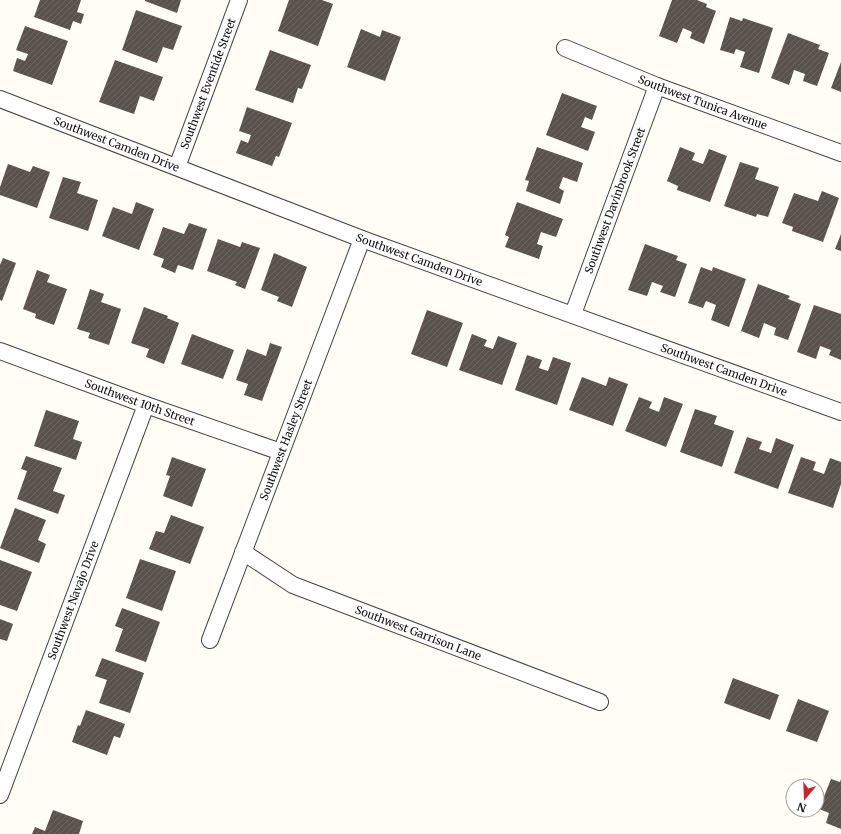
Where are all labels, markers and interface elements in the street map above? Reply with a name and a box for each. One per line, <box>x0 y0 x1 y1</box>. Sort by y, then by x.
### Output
street label: Southwest Eventide Street <box>177 15 239 151</box>
street label: Southwest Tunica Avenue <box>636 72 769 133</box>
street label: Southwest Camden Drive <box>52 113 182 175</box>
street label: Southwest Davinbrook Street <box>581 125 648 276</box>
street label: Southwest Camden Drive <box>354 230 485 289</box>
street label: Southwest Camden Drive <box>659 340 789 399</box>
street label: Southwest 10th Street <box>83 376 197 429</box>
street label: Southwest Hasley Street <box>257 377 315 502</box>
street label: Southwest Navajo Drive <box>44 539 102 661</box>
street label: Southwest Garrison Lane <box>353 602 484 663</box>
north arrow <box>785 778 825 818</box>
text: N <box>795 799 808 815</box>

